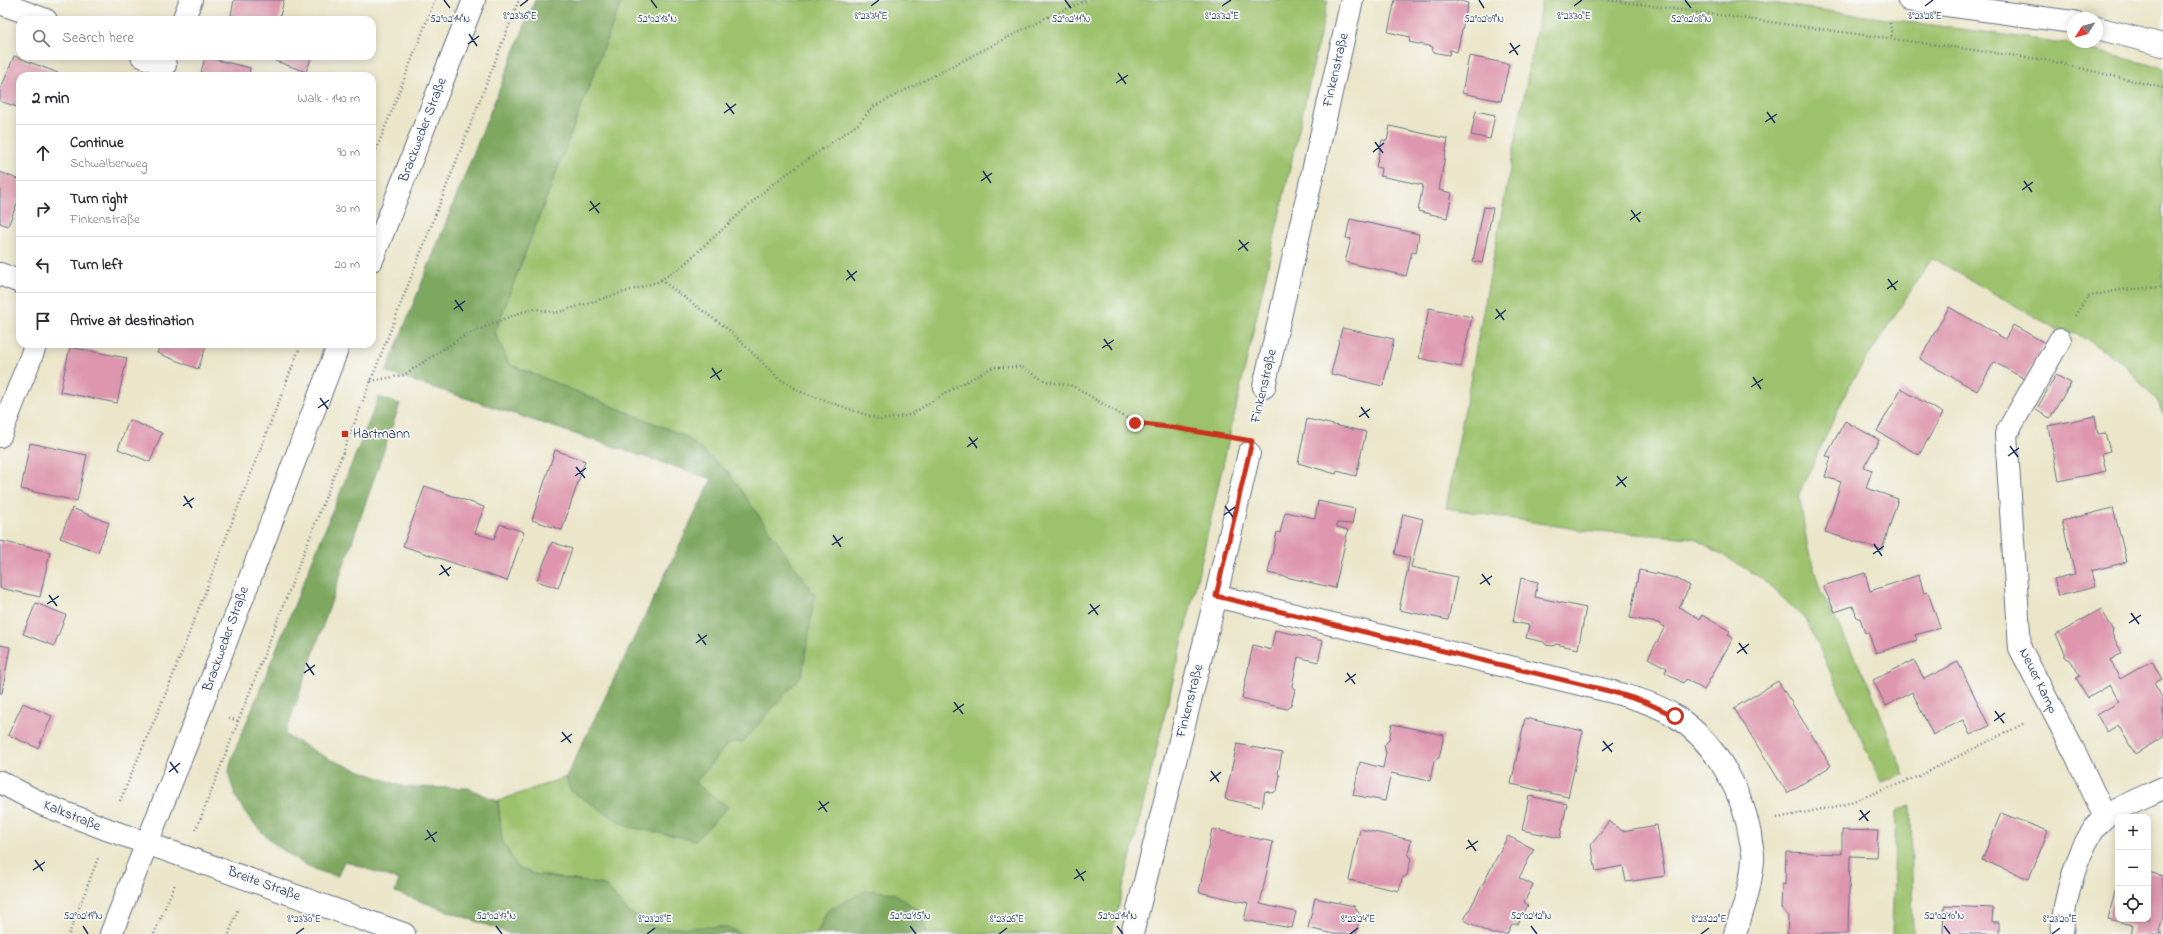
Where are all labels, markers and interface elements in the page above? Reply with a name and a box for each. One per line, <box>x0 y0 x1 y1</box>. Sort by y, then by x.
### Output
text: 8°23'36"E <box>503 9 537 24</box>
text: 8°23'34"E <box>854 9 888 24</box>
text: 8°23'32"E <box>1205 9 1239 24</box>
text: 8°23'30"E <box>1557 9 1591 24</box>
text: 8°23'28"E <box>1908 9 1942 24</box>
text: 52°02'14"N <box>430 12 470 27</box>
text: 52°02'13"N <box>637 12 677 27</box>
text: 52°02'11"N <box>1051 12 1091 27</box>
text: 52°02'09"N <box>1464 12 1504 27</box>
text: 52°02'08"N <box>1671 12 1712 27</box>
north arrow <box>2067 12 2103 48</box>
search box <box>16 16 376 60</box>
icon: search <box>30 27 52 49</box>
text: Search here <box>62 27 134 49</box>
street label: Finkenstraße <box>1317 30 1355 110</box>
street label: Brackweder Straße <box>393 74 453 186</box>
text: 2 min <box>32 86 69 111</box>
text: Walk · 140 m <box>297 89 360 108</box>
text: Continue <box>70 132 124 154</box>
icon: ahead <box>32 142 54 164</box>
text: 90 m <box>337 143 360 162</box>
text: Schwalbenweg <box>70 154 147 173</box>
text: Turn right <box>70 188 128 210</box>
icon: right <box>32 198 54 220</box>
text: 30 m <box>336 199 360 218</box>
text: Finkenstraße <box>70 210 140 229</box>
icon: left <box>32 254 54 276</box>
text: Turn left <box>70 254 123 276</box>
text: 20 m <box>335 255 360 274</box>
icon: arrive <box>32 310 54 332</box>
text: Arrive at destination <box>70 310 194 332</box>
street label: Finkenstraße <box>1245 346 1283 426</box>
route end <box>1126 414 1144 432</box>
place label: Hartmann <box>353 424 410 445</box>
marker: Hartmann <box>340 429 350 439</box>
street label: Brackweder Straße <box>197 583 255 695</box>
street label: Neuer Kamp <box>2013 645 2063 718</box>
street label: Finkenstraße <box>1170 661 1209 741</box>
route start <box>1666 707 1684 725</box>
street label: Kalkstraße <box>40 795 104 837</box>
map controls <box>2115 814 2151 922</box>
button: + <box>2115 814 2151 850</box>
button: − <box>2115 850 2151 886</box>
street label: Breite Straße <box>224 861 304 907</box>
button: locate <box>2115 886 2151 922</box>
text: 52°02'19"N <box>64 909 103 924</box>
text: 52°02'17"N <box>476 909 516 924</box>
text: 52°02'15"N <box>889 909 931 924</box>
text: 52°02'14"N <box>1097 909 1137 924</box>
text: 52°02'12"N <box>1511 909 1552 924</box>
text: 52°02'10"N <box>1924 909 1964 924</box>
text: 8°23'30"E <box>287 912 321 927</box>
text: 8°23'28"E <box>638 912 672 927</box>
text: 8°23'26"E <box>990 912 1024 927</box>
text: 8°23'24"E <box>1341 912 1375 927</box>
text: 8°23'22"E <box>1692 912 1726 927</box>
text: 8°23'20"E <box>2043 912 2077 927</box>

